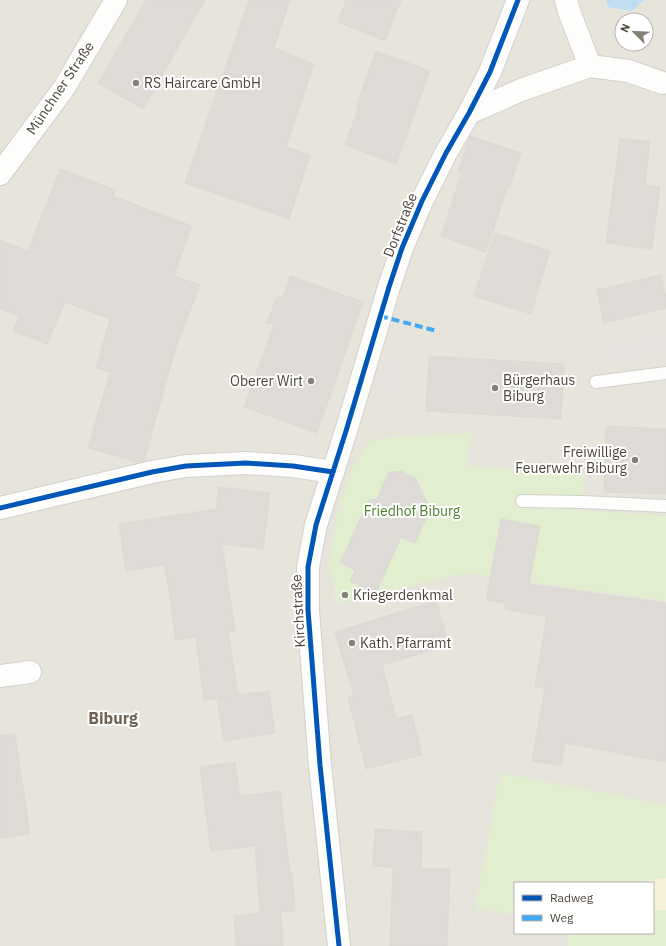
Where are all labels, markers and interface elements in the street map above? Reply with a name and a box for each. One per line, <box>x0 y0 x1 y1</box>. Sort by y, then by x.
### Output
north arrow <box>614 12 654 52</box>
text: N <box>617 21 633 34</box>
street label: Münchner Straße <box>22 38 98 138</box>
place label: RS Haircare GmbH <box>144 74 261 92</box>
marker: RS Haircare GmbH <box>131 78 141 88</box>
street label: Dorfstraße <box>379 190 421 260</box>
place label: Bürgerhaus Biburg <box>503 371 575 405</box>
place label: Oberer Wirt <box>230 372 303 390</box>
marker: Oberer Wirt <box>306 376 316 386</box>
marker: Bürgerhaus Biburg <box>490 383 500 393</box>
place label: Freiwillige Feuerwehr Biburg <box>515 443 628 477</box>
marker: Freiwillige Feuerwehr Biburg <box>630 455 640 465</box>
park label: Friedhof Biburg <box>364 502 461 520</box>
street label: Kirchstraße <box>287 574 309 648</box>
place label: Kriegerdenkmal <box>353 586 453 604</box>
marker: Kriegerdenkmal <box>340 590 350 600</box>
place label: Kath. Pfarramt <box>360 634 452 652</box>
marker: Kath. Pfarramt <box>347 638 357 648</box>
district label: Biburg <box>88 708 138 728</box>
legend <box>514 882 654 934</box>
text: Radweg <box>550 890 594 905</box>
text: Weg <box>550 910 574 925</box>

